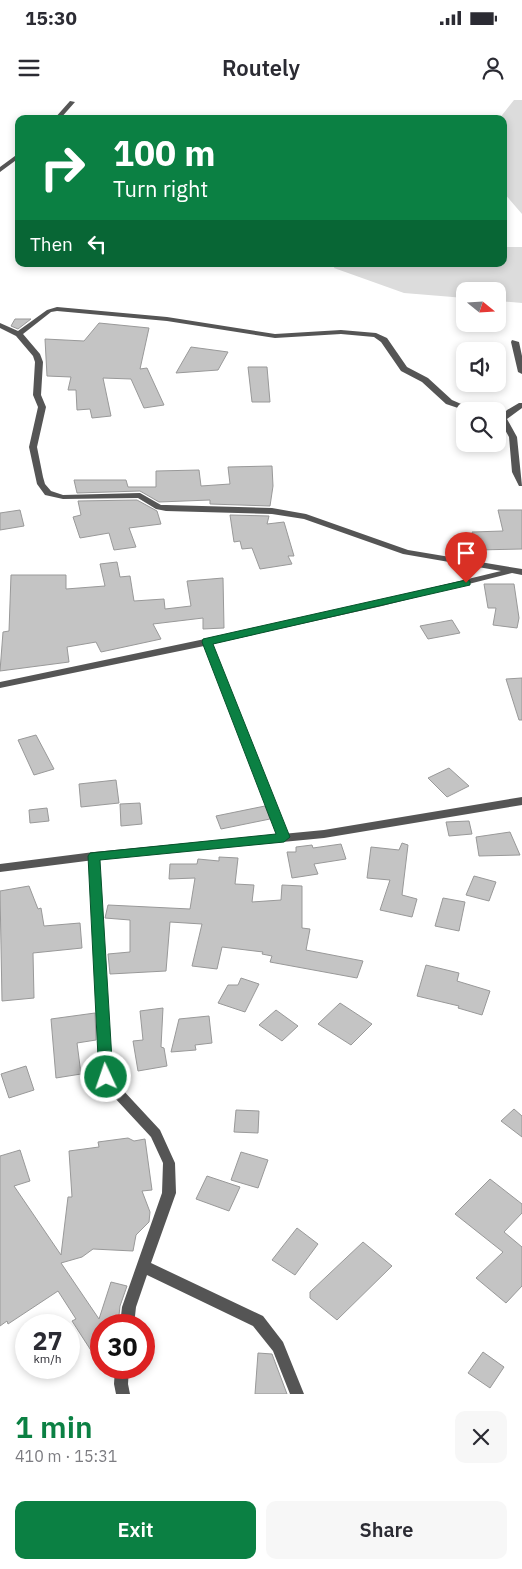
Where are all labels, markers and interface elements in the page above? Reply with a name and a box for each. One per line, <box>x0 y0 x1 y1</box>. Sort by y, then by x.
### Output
text: 15:30 <box>25 6 77 30</box>
text: Routely <box>222 53 300 82</box>
icon: menu <box>15 54 43 82</box>
icon: person <box>479 54 507 82</box>
text: 100 m <box>113 130 216 176</box>
icon: right <box>30 135 95 200</box>
text: Turn right <box>113 174 208 203</box>
icon: left <box>83 230 111 258</box>
text: Then <box>30 232 73 256</box>
north arrow <box>456 282 506 332</box>
map controls <box>456 282 506 452</box>
button: sound <box>456 342 506 392</box>
button: search <box>456 402 506 452</box>
pin <box>445 532 487 583</box>
icon: arrive <box>452 539 480 567</box>
position arrow <box>79 1050 131 1102</box>
speed limit sign: 30 <box>90 1314 155 1379</box>
text: 27 <box>32 1324 63 1357</box>
text: km/h <box>33 1351 62 1366</box>
text: 1 min <box>15 1407 93 1446</box>
button: close <box>455 1411 507 1463</box>
text: 410 m · 15:31 <box>15 1446 117 1466</box>
button: Exit <box>15 1501 256 1559</box>
button: Share <box>266 1501 507 1559</box>

